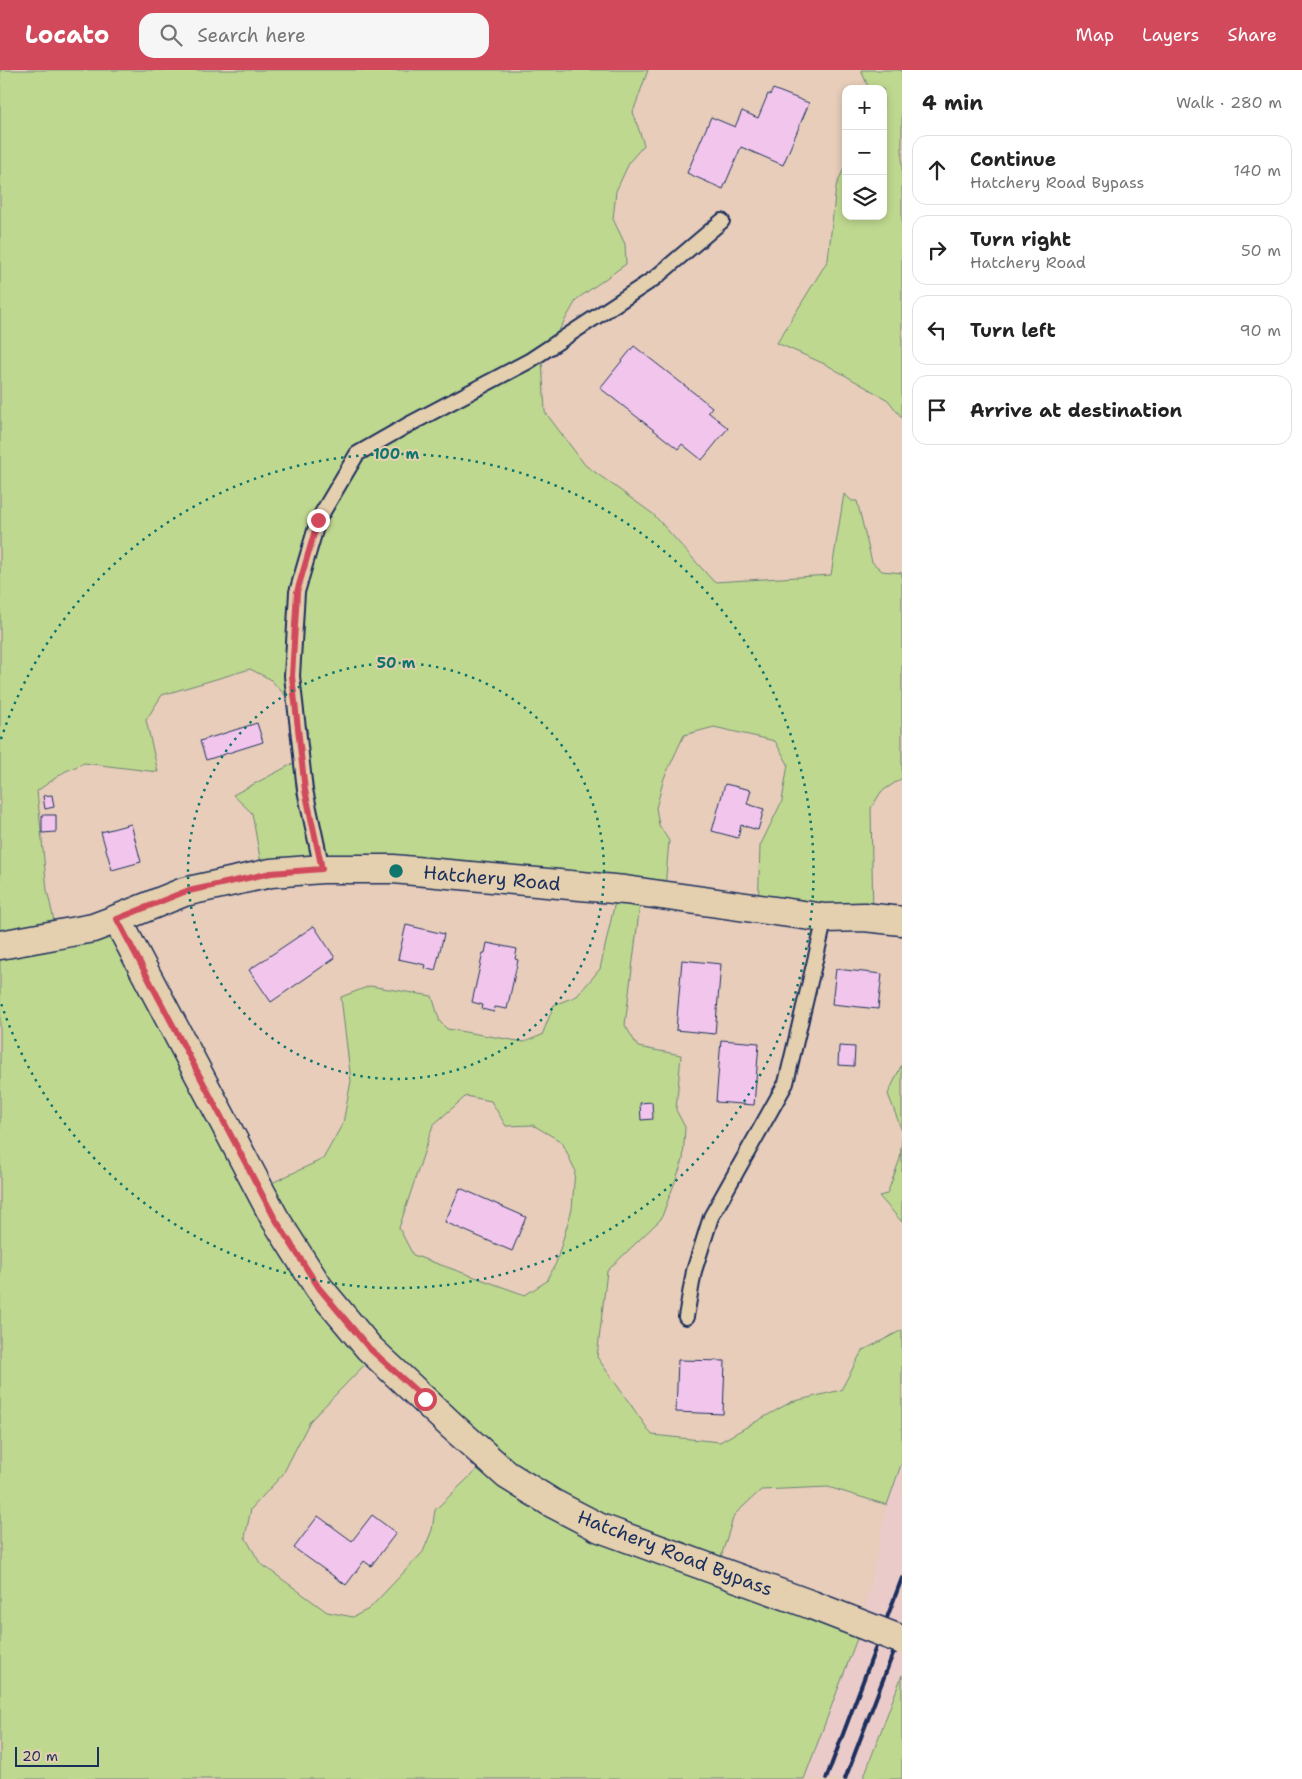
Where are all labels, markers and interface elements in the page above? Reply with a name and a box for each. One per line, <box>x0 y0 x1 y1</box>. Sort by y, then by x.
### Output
search box <box>139 13 489 58</box>
text: Locato <box>25 19 109 51</box>
icon: search <box>157 21 185 49</box>
text: Search here <box>197 23 306 48</box>
text: Map <box>1076 23 1114 47</box>
text: Layers <box>1142 23 1199 47</box>
text: Share <box>1227 23 1277 47</box>
map controls <box>842 85 887 220</box>
button: + <box>842 85 887 130</box>
text: 4 min <box>922 89 983 117</box>
text: Walk · 280 m <box>1176 92 1282 113</box>
button: − <box>842 130 887 175</box>
text: Continue <box>970 147 1056 172</box>
icon: ahead <box>923 156 951 184</box>
text: 140 m <box>1234 160 1281 181</box>
text: Hatchery Road Bypass <box>970 172 1145 193</box>
button: layers <box>842 175 887 220</box>
text: Turn right <box>970 227 1071 252</box>
icon: right <box>923 236 951 264</box>
text: 50 m <box>1241 240 1281 261</box>
text: Hatchery Road <box>970 252 1086 273</box>
icon: left <box>923 316 951 344</box>
text: Turn left <box>970 318 1056 343</box>
text: 90 m <box>1240 320 1281 341</box>
icon: arrive <box>923 396 951 424</box>
text: Arrive at destination <box>970 398 1182 423</box>
text: 100 m <box>373 444 419 464</box>
route end <box>307 509 330 532</box>
text: 50 m <box>377 653 416 673</box>
street label: Hatchery Road <box>422 860 562 896</box>
centre of rings <box>387 862 405 880</box>
route start <box>414 1388 437 1411</box>
street label: Hatchery Road Bypass <box>574 1504 776 1602</box>
scale bar <box>15 1744 99 1767</box>
text: 20 m <box>22 1747 58 1765</box>

